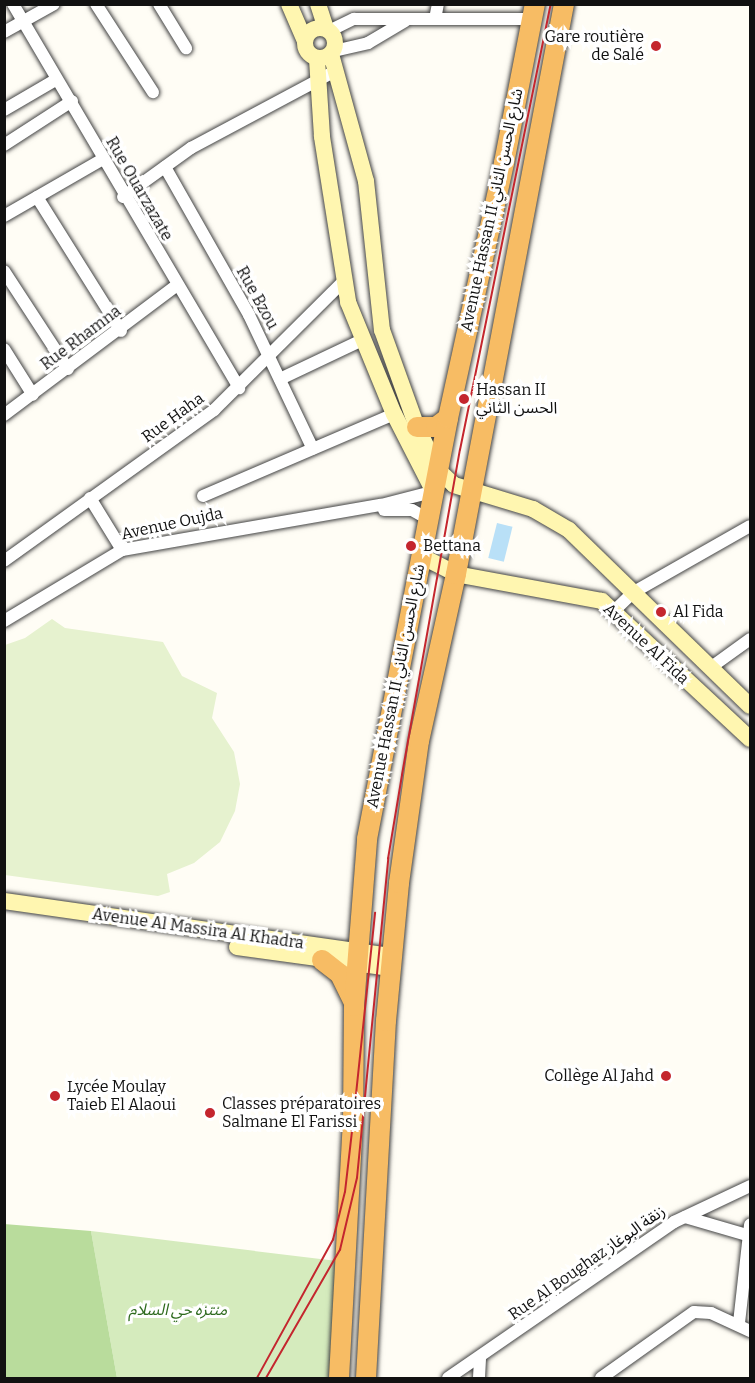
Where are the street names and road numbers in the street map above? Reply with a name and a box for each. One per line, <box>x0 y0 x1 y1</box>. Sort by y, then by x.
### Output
street label: Avenue Hassan II شارع الحسن الثاني <box>457 87 527 333</box>
street label: Rue Ouarzazate <box>101 134 177 244</box>
street label: Rue Bzou <box>232 263 282 333</box>
street label: Rue Rhamna <box>37 302 125 374</box>
street label: Rue Haha <box>138 389 208 447</box>
street label: Avenue Oujda <box>119 504 225 544</box>
street label: Avenue Hassan II شارع الحسن الثاني <box>363 562 429 810</box>
street label: Avenue Al Fida <box>599 599 693 689</box>
street label: Avenue Al Massira Al Khadra <box>91 905 305 953</box>
street label: Rue Al Boughaz زنقة البوغاز <box>505 1202 669 1324</box>

